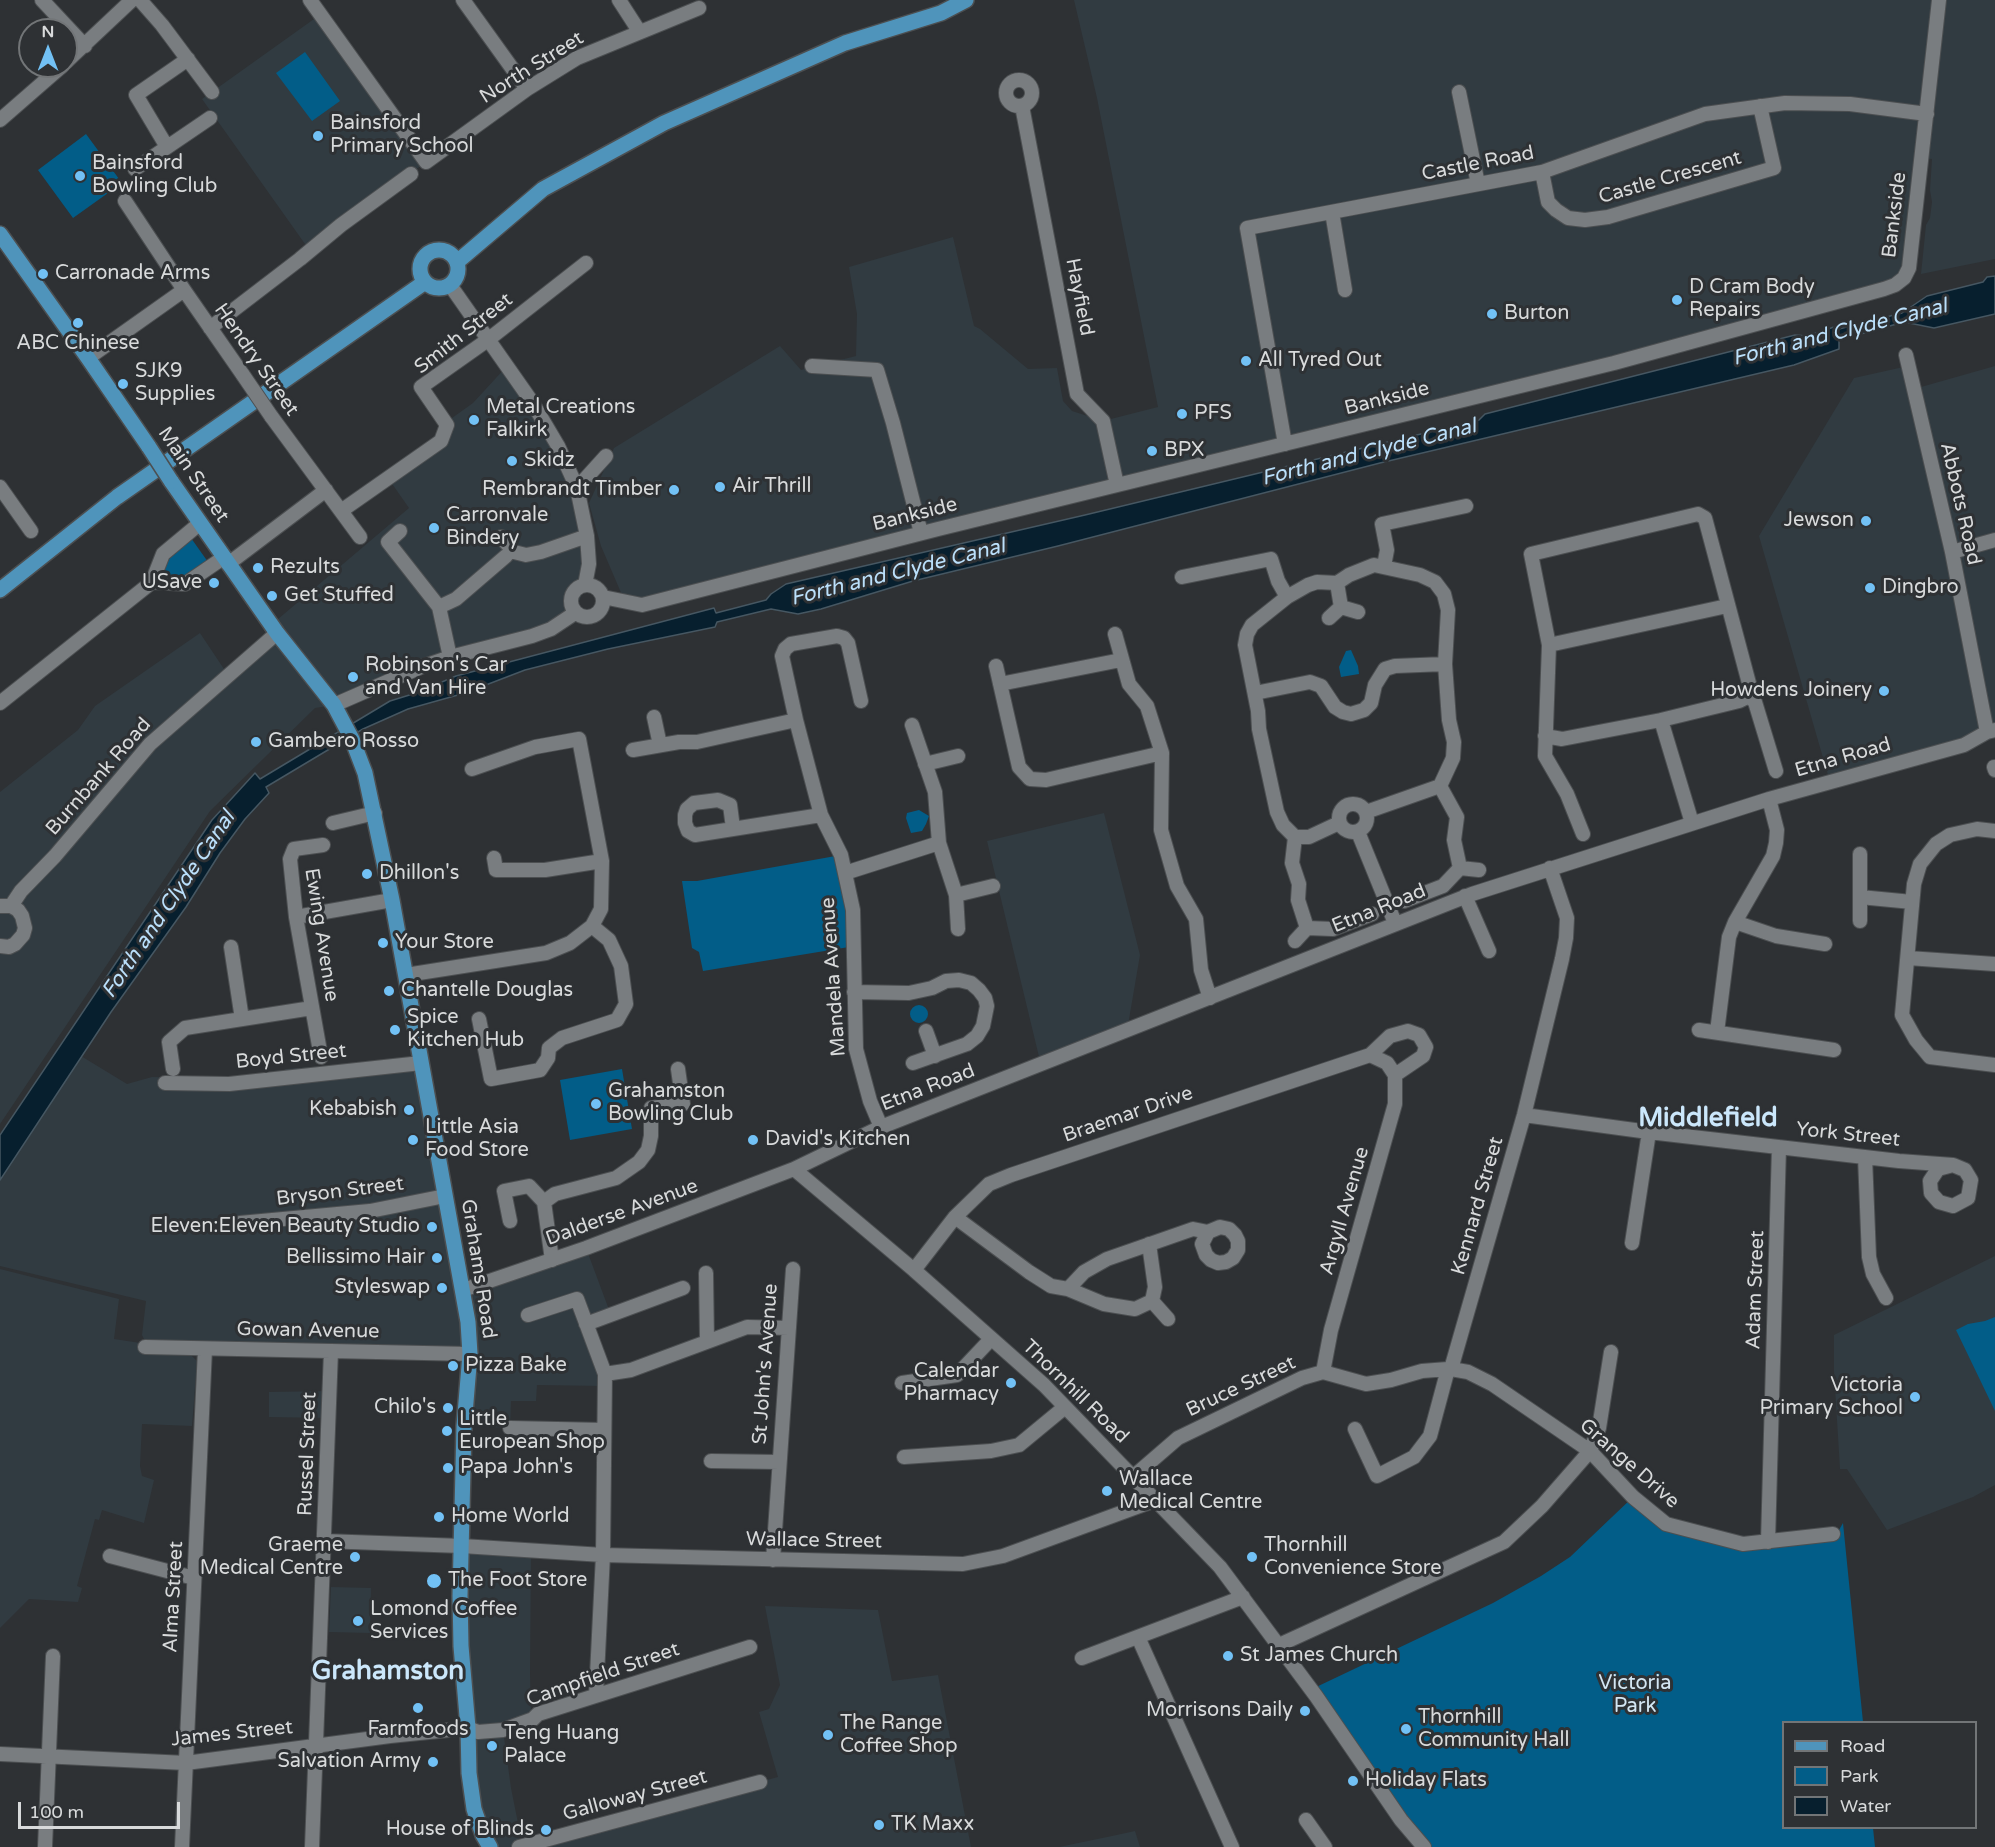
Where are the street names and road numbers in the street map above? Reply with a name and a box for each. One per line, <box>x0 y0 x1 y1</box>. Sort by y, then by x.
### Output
street label: North Street <box>476 27 588 109</box>
street label: Castle Road <box>1420 141 1536 187</box>
street label: Castle Crescent <box>1596 146 1744 210</box>
street label: Bankside <box>1878 171 1912 259</box>
street label: Hayfield <box>1060 256 1098 338</box>
street label: Smith Street <box>410 288 518 380</box>
street label: Hendry Street <box>208 299 304 421</box>
street label: Bankside <box>1342 377 1432 421</box>
street label: Main Street <box>152 423 234 527</box>
street label: Abbots Road <box>1934 440 1986 568</box>
street label: Bankside <box>870 493 960 537</box>
street label: Burnbank Road <box>41 713 157 841</box>
street label: Etna Road <box>1792 733 1894 783</box>
street label: Ewing Avenue <box>299 867 343 1003</box>
street label: Etna Road <box>1329 879 1429 939</box>
street label: Mandela Avenue <box>816 897 852 1057</box>
street label: Boyd Street <box>234 1039 348 1075</box>
street label: Etna Road <box>878 1059 978 1117</box>
street label: Braemar Drive <box>1060 1082 1196 1148</box>
street label: York Street <box>1795 1118 1901 1152</box>
street label: Kennard Street <box>1447 1134 1509 1278</box>
street label: Argyll Avenue <box>1315 1144 1375 1278</box>
street label: Bryson Street <box>275 1172 405 1212</box>
street label: Dalderse Avenue <box>543 1174 701 1252</box>
street label: Grahams Road <box>455 1198 501 1340</box>
street label: Adam Street <box>1742 1230 1770 1350</box>
street label: St John's Avenue <box>748 1283 784 1445</box>
street label: Gowan Avenue <box>236 1318 380 1344</box>
street label: Thornhill Road <box>1017 1335 1133 1449</box>
street label: Bruce Street <box>1183 1351 1299 1423</box>
street label: Russel Street <box>294 1391 322 1517</box>
street label: Grange Drive <box>1574 1414 1684 1514</box>
street label: Wallace Street <box>746 1528 882 1554</box>
street label: Alma Street <box>159 1541 189 1653</box>
street label: Campfield Street <box>523 1638 683 1712</box>
street label: James Street <box>170 1716 294 1752</box>
street label: Galloway Street <box>560 1765 710 1827</box>

